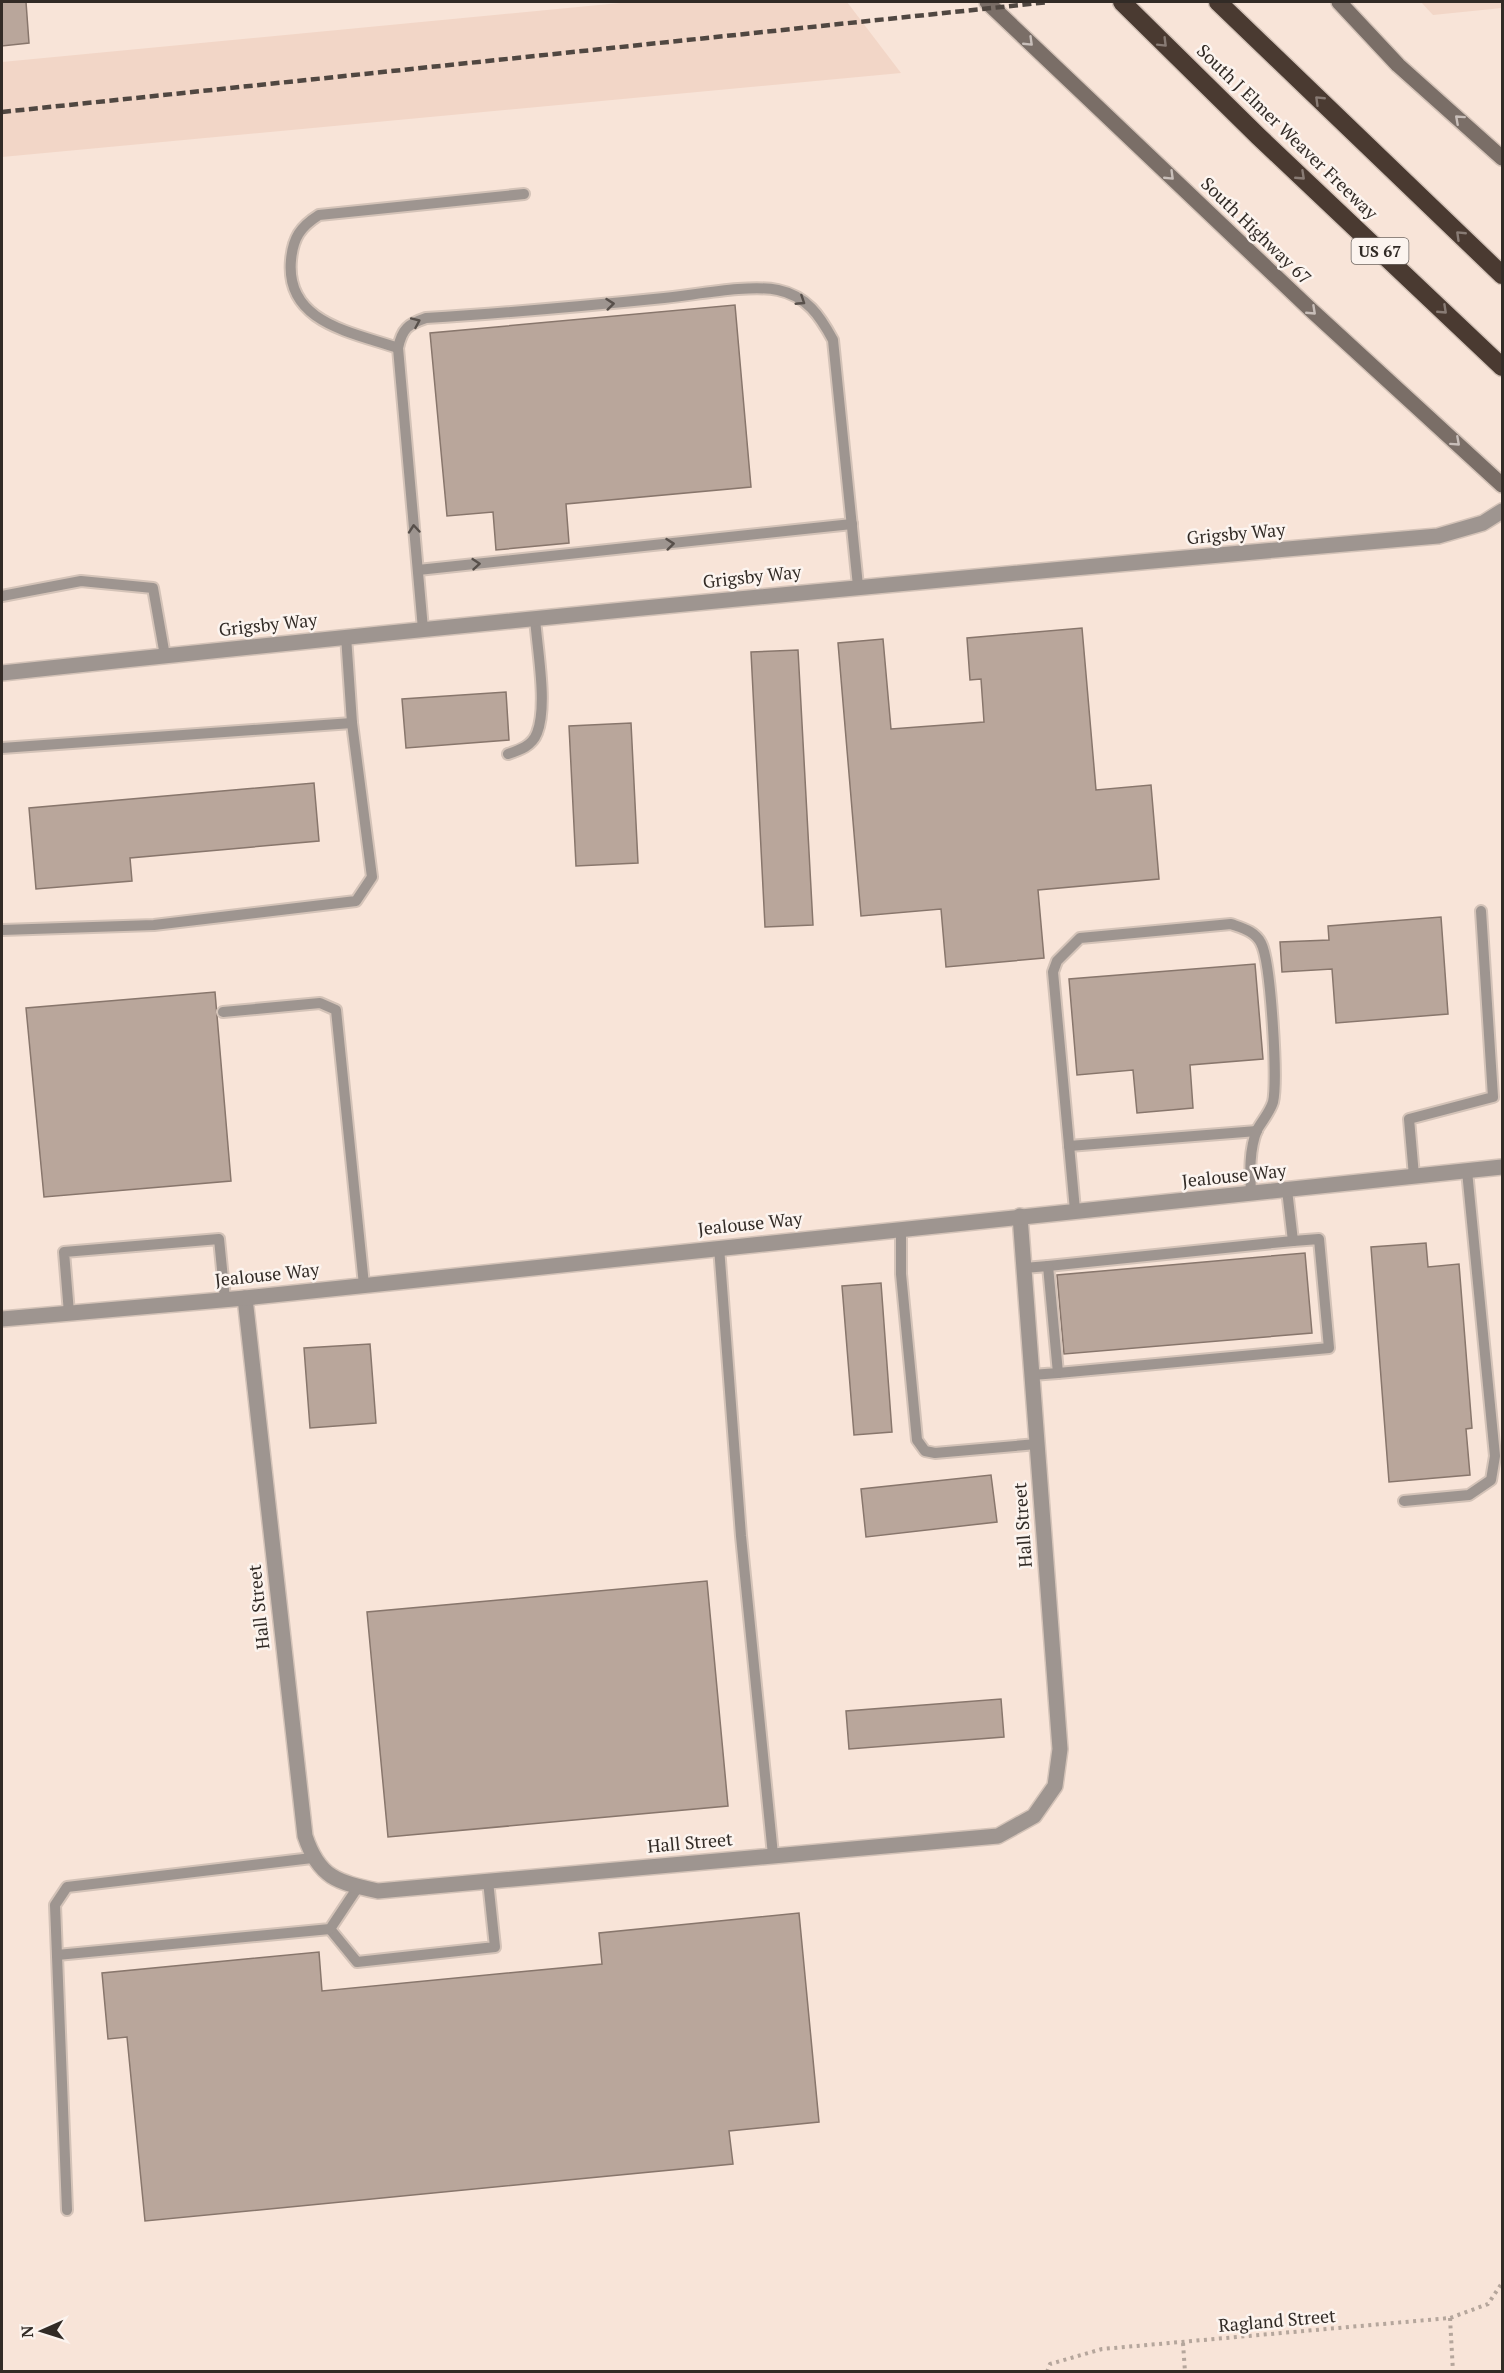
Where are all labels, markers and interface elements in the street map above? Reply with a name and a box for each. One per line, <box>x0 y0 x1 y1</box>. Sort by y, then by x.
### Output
one-way arrow <box>1023 35 1033 46</box>
one-way arrow <box>1156 35 1167 46</box>
street label: South J Elmer Weaver Freeway <box>1192 38 1384 225</box>
one-way arrow <box>1316 97 1327 108</box>
one-way arrow <box>1455 115 1466 126</box>
one-way arrow <box>1163 169 1174 180</box>
one-way arrow <box>1294 169 1305 180</box>
street label: South Highway 67 <box>1196 171 1317 289</box>
one-way arrow <box>1456 232 1467 243</box>
road number: US 67 <box>1352 238 1408 264</box>
one-way arrow <box>795 293 806 304</box>
one-way arrow <box>605 298 614 311</box>
one-way arrow <box>1305 303 1316 314</box>
one-way arrow <box>1436 303 1446 314</box>
one-way arrow <box>410 317 421 329</box>
one-way arrow <box>1449 435 1459 446</box>
street label: Grigsby Way <box>1186 517 1287 549</box>
one-way arrow <box>408 524 421 533</box>
one-way arrow <box>665 539 675 551</box>
one-way arrow <box>472 558 481 571</box>
street label: Grigsby Way <box>702 559 803 593</box>
street label: Grigsby Way <box>218 607 319 641</box>
street label: Jealouse Way <box>1180 1157 1288 1192</box>
street label: Jealouse Way <box>696 1205 804 1240</box>
street label: Jealouse Way <box>213 1256 321 1291</box>
street label: Hall Street <box>1007 1481 1037 1569</box>
street label: Hall Street <box>242 1563 274 1651</box>
street label: Hall Street <box>646 1826 734 1858</box>
north arrow <box>12 2301 72 2361</box>
street label: Ragland Street <box>1217 2303 1337 2337</box>
text: N <box>16 2325 38 2338</box>

